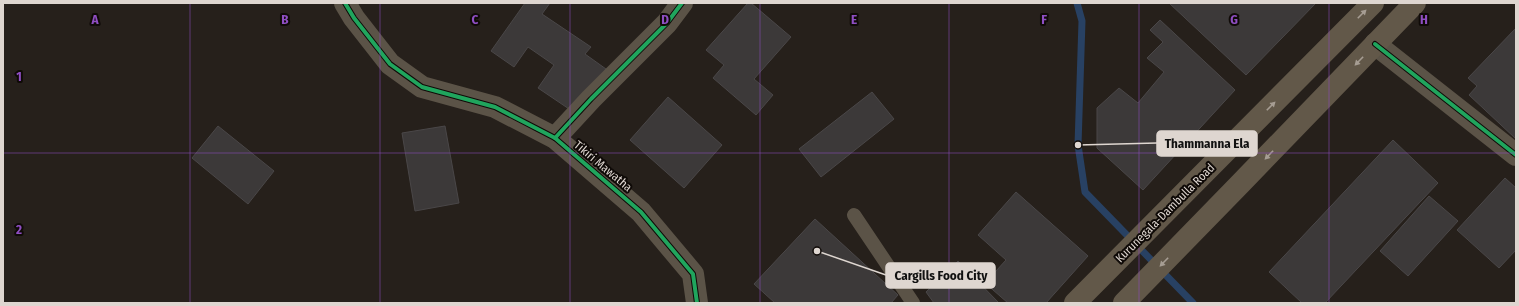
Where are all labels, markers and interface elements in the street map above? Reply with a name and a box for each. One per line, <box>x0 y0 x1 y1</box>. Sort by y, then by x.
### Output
one-way arrow <box>1357 9 1367 19</box>
text: A <box>90 12 99 27</box>
text: B <box>281 12 289 27</box>
text: C <box>472 12 479 27</box>
text: D <box>661 12 669 27</box>
text: E <box>851 12 857 27</box>
text: F <box>1041 12 1047 27</box>
text: G <box>1230 12 1238 27</box>
text: H <box>1420 12 1428 27</box>
one-way arrow <box>1354 56 1363 66</box>
text: 1 <box>16 69 22 84</box>
one-way arrow <box>1266 101 1275 111</box>
callout: Thammanna Ela <box>1157 131 1257 156</box>
text: Thammanna Ela <box>1165 136 1250 151</box>
street label: Tikiri Mawatha <box>571 138 635 194</box>
one-way arrow <box>1264 150 1273 160</box>
street label: Kurunegala-Dambulla Road <box>1113 161 1217 265</box>
text: 2 <box>15 222 22 237</box>
one-way arrow <box>1159 257 1169 267</box>
callout: Cargills Food City <box>886 263 995 288</box>
text: Cargills Food City <box>895 268 988 283</box>

